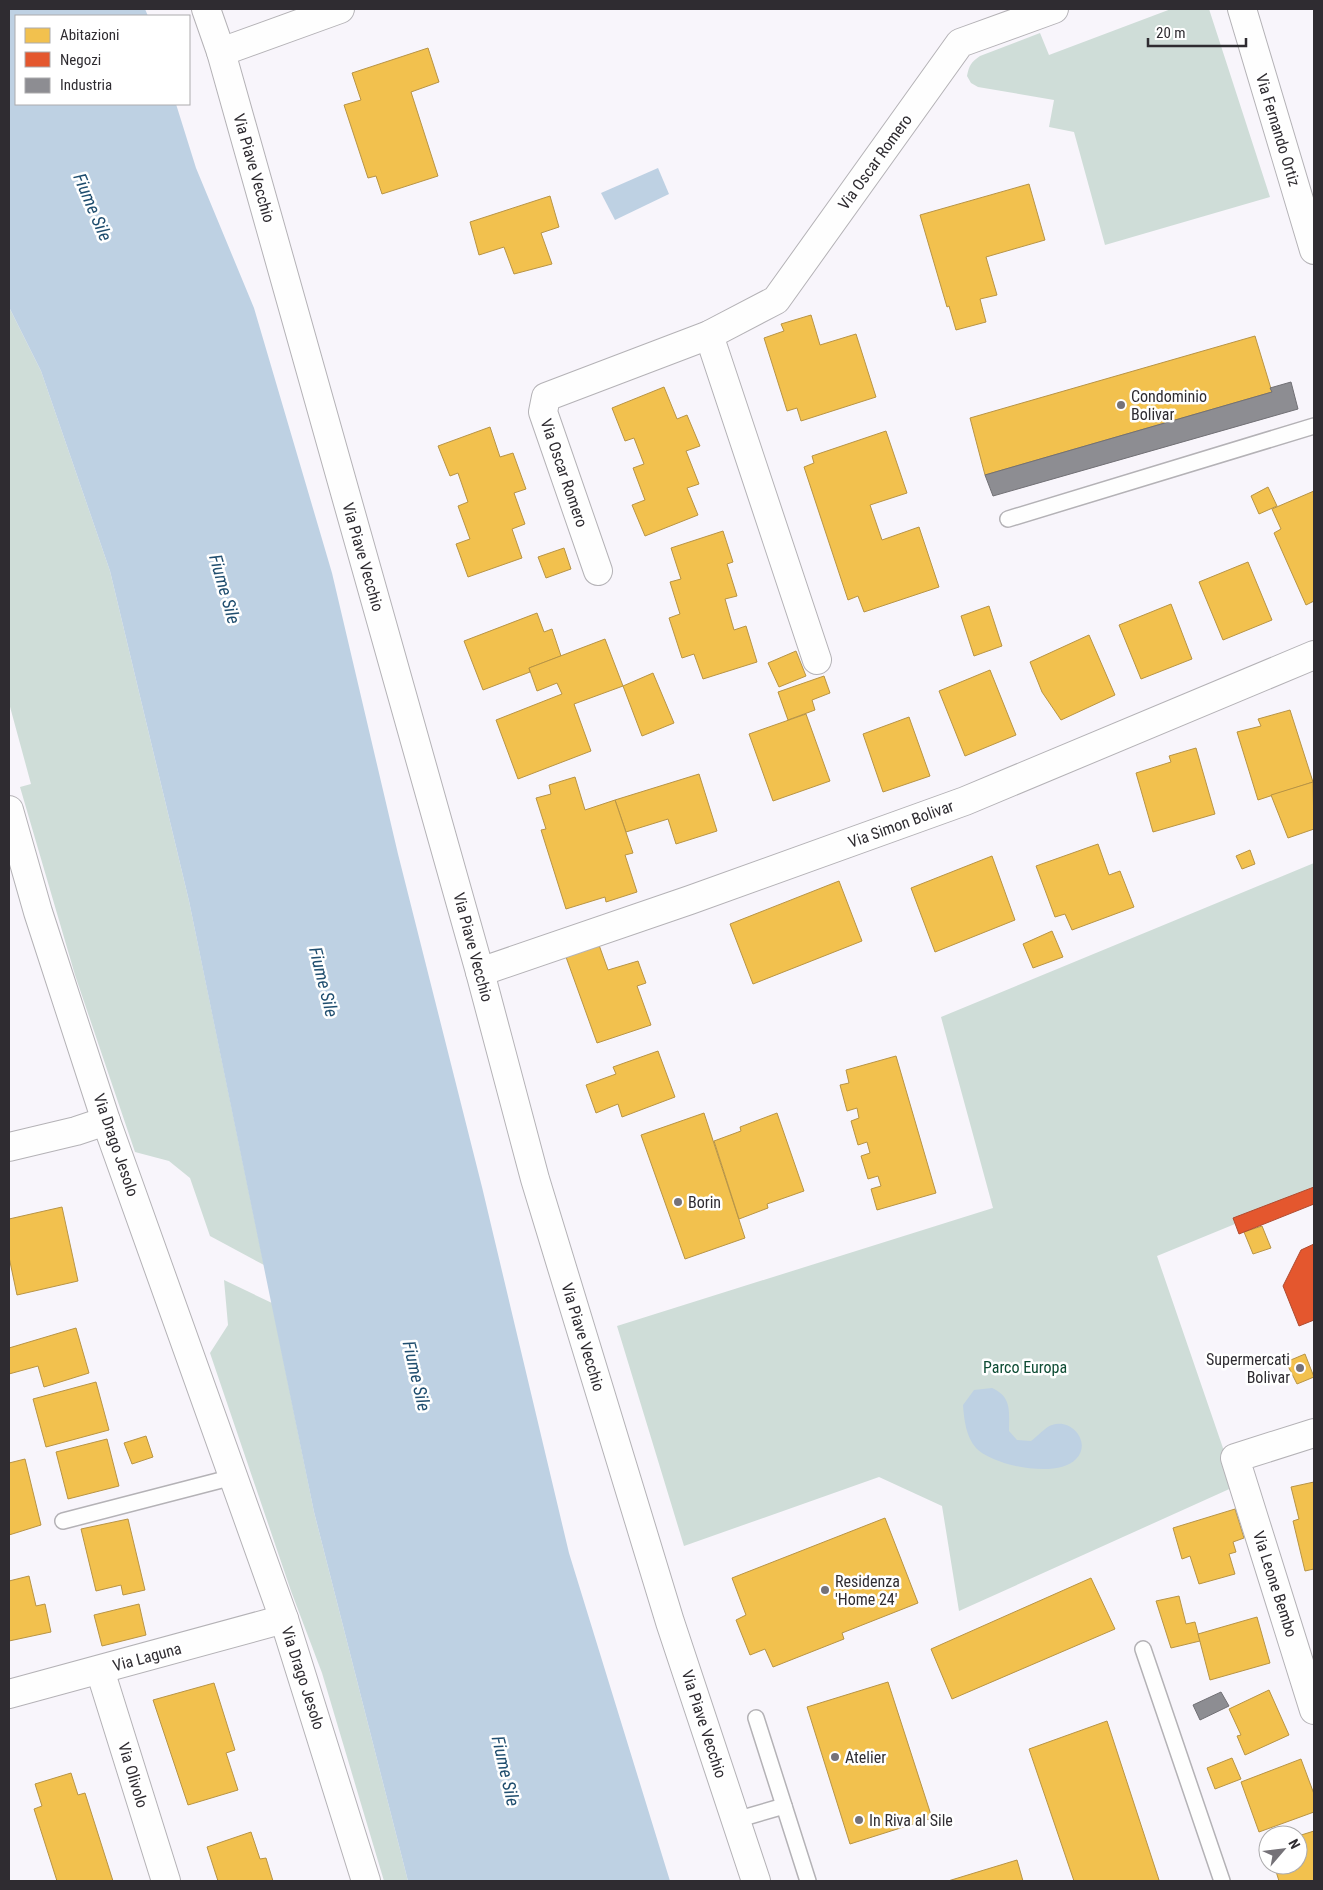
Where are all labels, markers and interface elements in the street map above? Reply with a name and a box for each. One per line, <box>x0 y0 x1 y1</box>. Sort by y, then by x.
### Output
legend <box>15 15 190 105</box>
scale bar <box>1148 15 1246 47</box>
text: 20 m <box>1156 24 1186 42</box>
text: Abitazioni <box>60 26 119 44</box>
text: Negozi <box>60 51 101 69</box>
street label: Via Fernando Ortiz <box>1252 71 1304 189</box>
text: Industria <box>60 76 112 94</box>
street label: Via Piave Vecchio <box>229 111 279 225</box>
street label: Via Oscar Romero <box>834 111 916 213</box>
water label: Fiume Sile <box>69 170 117 244</box>
place label: Condominio Bolivar <box>1131 387 1207 424</box>
marker: Condominio Bolivar <box>1115 399 1127 411</box>
street label: Via Oscar Romero <box>537 416 591 530</box>
street label: Via Piave Vecchio <box>338 500 388 614</box>
water label: Fiume Sile <box>205 552 245 626</box>
street label: Via Simon Bolivar <box>846 796 956 852</box>
street label: Via Piave Vecchio <box>449 890 497 1004</box>
water label: Fiume Sile <box>305 945 343 1019</box>
street label: Via Drago Jesolo <box>90 1091 142 1199</box>
place label: Borin <box>688 1193 721 1212</box>
marker: Borin <box>672 1196 684 1208</box>
street label: Via Piave Vecchio <box>557 1281 609 1393</box>
water label: Fiume Sile <box>399 1339 435 1413</box>
place label: Supermercati Bolivar <box>1206 1350 1290 1387</box>
park label: Parco Europa <box>983 1358 1067 1377</box>
marker: Supermercati Bolivar <box>1294 1362 1306 1374</box>
street label: Via Leone Bembo <box>1249 1529 1301 1639</box>
place label: Residenza 'Home 24' <box>835 1572 900 1609</box>
marker: Residenza 'Home 24' <box>819 1584 831 1596</box>
street label: Via Drago Jesolo <box>277 1624 329 1732</box>
street label: Via Laguna <box>111 1639 183 1675</box>
street label: Via Piave Vecchio <box>678 1668 730 1780</box>
water label: Fiume Sile <box>488 1734 524 1808</box>
street label: Via Olivolo <box>114 1740 152 1810</box>
place label: Atelier <box>845 1748 886 1767</box>
marker: Atelier <box>829 1751 841 1763</box>
place label: In Riva al Sile <box>869 1811 953 1830</box>
marker: In Riva al Sile <box>853 1814 865 1826</box>
north arrow <box>1258 1825 1308 1875</box>
text: N <box>1285 1836 1304 1851</box>

